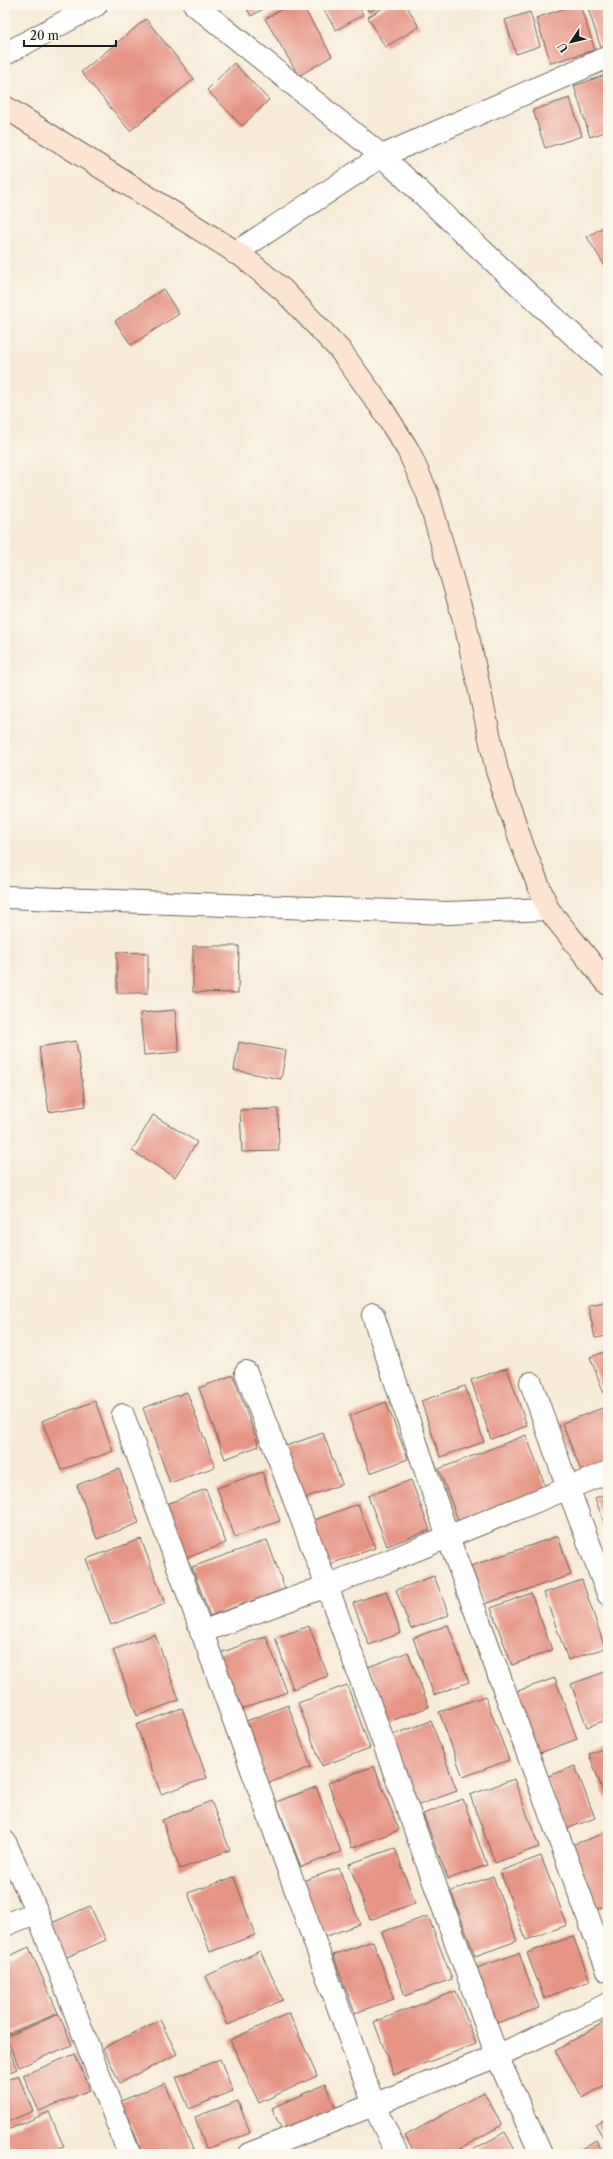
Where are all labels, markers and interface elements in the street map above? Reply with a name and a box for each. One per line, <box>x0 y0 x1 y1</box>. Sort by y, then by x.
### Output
scale bar <box>24 22 116 48</box>
north arrow <box>551 22 591 62</box>
text: 20 m <box>30 28 59 43</box>
text: U <box>554 40 571 55</box>

